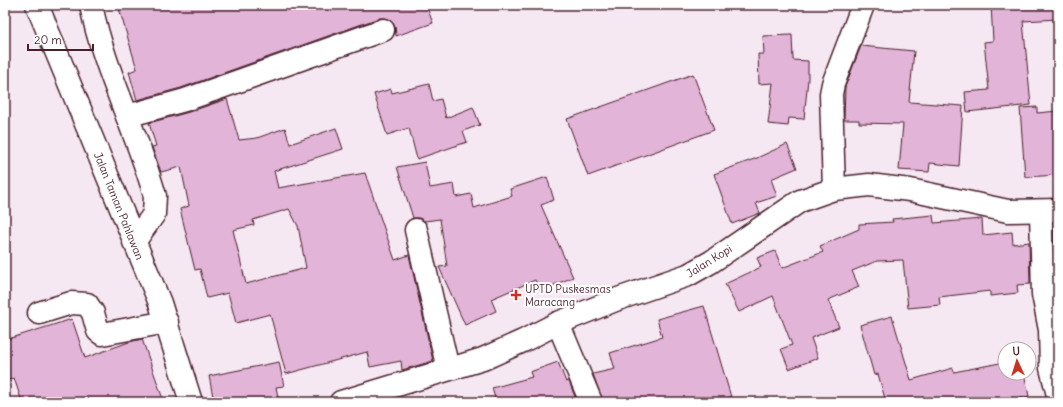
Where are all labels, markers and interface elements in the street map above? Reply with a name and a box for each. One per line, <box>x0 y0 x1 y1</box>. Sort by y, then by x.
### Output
scale bar <box>28 26 93 52</box>
text: 20 m <box>34 32 62 47</box>
street label: Jalan Taman Pahlawan <box>91 150 147 262</box>
street label: Jalan Kopi <box>684 242 734 280</box>
place label: UPTD Puskesmas Maracang <box>525 282 611 309</box>
marker: UPTD Puskesmas Maracang <box>510 289 522 301</box>
north arrow <box>997 341 1037 381</box>
text: U <box>1012 344 1021 358</box>

